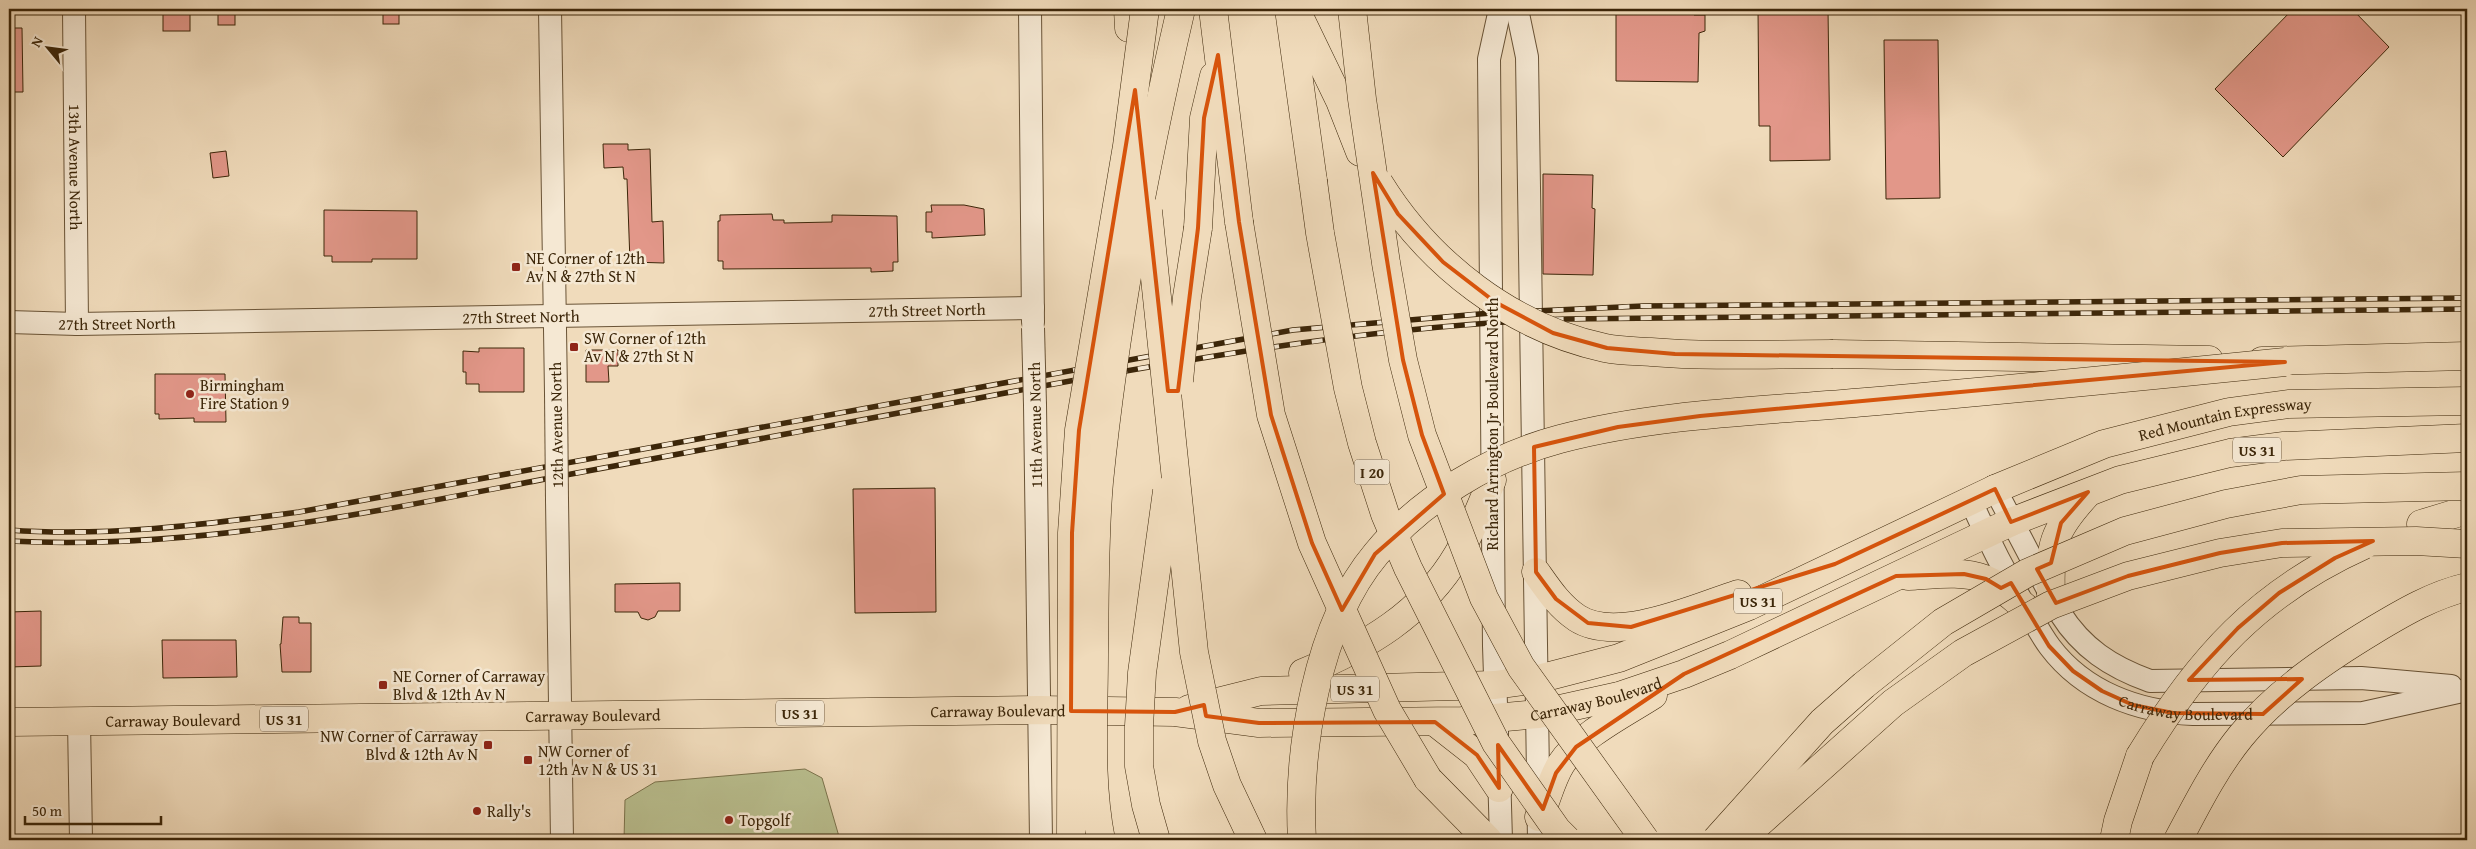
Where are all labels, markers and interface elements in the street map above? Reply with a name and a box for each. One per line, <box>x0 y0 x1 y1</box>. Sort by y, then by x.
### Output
north arrow <box>22 22 72 72</box>
text: N <box>26 32 48 51</box>
street label: 13th Avenue North <box>63 104 88 230</box>
place label: NE Corner of 12th Av N & 27th St N <box>526 246 645 288</box>
marker: NE Corner of 12th Av N & 27th St N <box>510 261 522 273</box>
street label: 27th Street North <box>868 297 986 323</box>
street label: Richard Arrington Jr Boulevard North <box>1480 298 1504 550</box>
street label: 27th Street North <box>462 304 580 330</box>
street label: 27th Street North <box>58 310 176 336</box>
place label: SW Corner of 12th Av N & 27th St N <box>584 326 706 368</box>
marker: SW Corner of 12th Av N & 27th St N <box>568 341 580 353</box>
street label: 12th Avenue North <box>543 362 569 488</box>
street label: 11th Avenue North <box>1022 362 1048 488</box>
place label: Birmingham Fire Station 9 <box>200 373 290 415</box>
marker: Birmingham Fire Station 9 <box>184 388 196 400</box>
street label: Red Mountain Expressway <box>2136 392 2312 447</box>
road number: US 31 <box>2233 438 2281 462</box>
road number: I 20 <box>1354 460 1390 484</box>
road number: US 31 <box>1734 588 1782 614</box>
place label: NE Corner of Carraway Blvd & 12th Av N <box>393 664 545 706</box>
street label: Carraway Boulevard <box>1529 670 1665 727</box>
road number: US 31 <box>1331 676 1379 702</box>
marker: NE Corner of Carraway Blvd & 12th Av N <box>377 679 389 691</box>
street label: Carraway Boulevard <box>2115 688 2253 726</box>
street label: Carraway Boulevard <box>930 698 1066 723</box>
road number: US 31 <box>776 700 824 726</box>
street label: Carraway Boulevard <box>525 702 661 728</box>
road number: US 31 <box>260 706 308 732</box>
street label: Carraway Boulevard <box>105 707 241 733</box>
place label: NW Corner of Carraway Blvd & 12th Av N <box>320 724 479 766</box>
marker: NW Corner of Carraway Blvd & 12th Av N <box>482 739 494 751</box>
place label: NW Corner of 12th Av N & US 31 <box>538 739 658 781</box>
marker: NW Corner of 12th Av N & US 31 <box>522 754 534 766</box>
scale bar <box>25 794 161 826</box>
place label: Rally's <box>487 799 531 823</box>
text: 50 m <box>32 800 63 821</box>
marker: Rally's <box>471 805 483 817</box>
place label: Topgolf <box>739 808 792 832</box>
marker: Topgolf <box>723 814 735 826</box>

